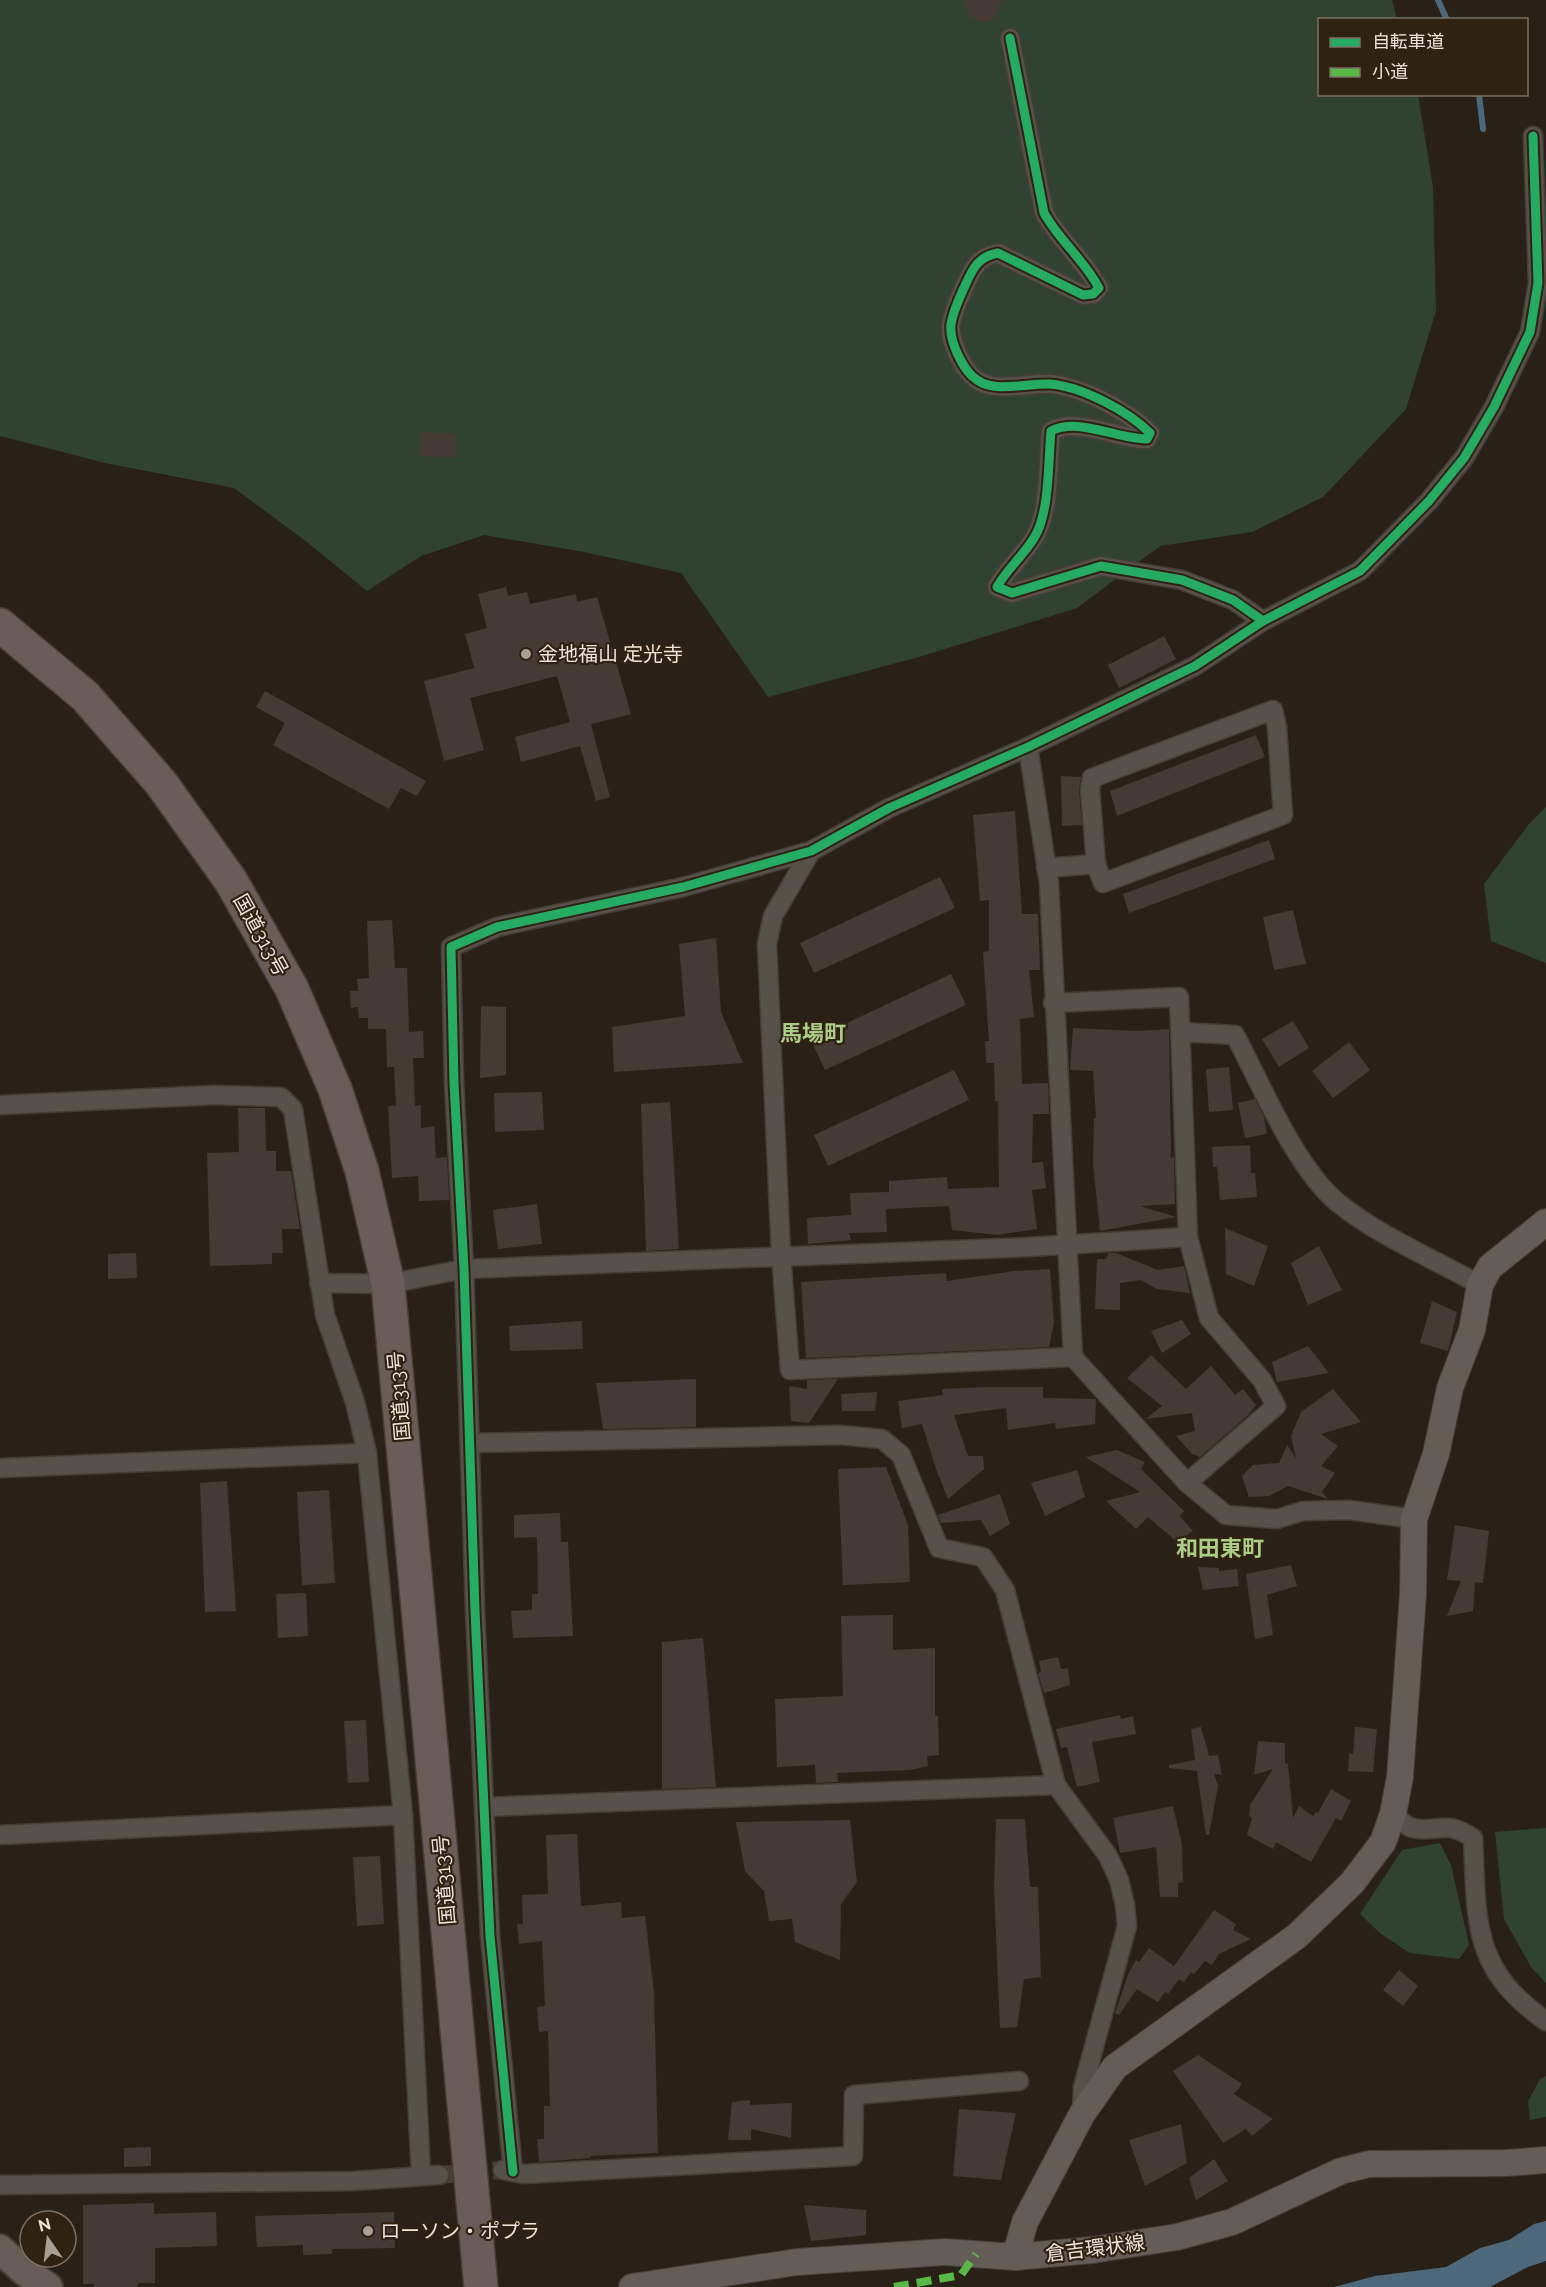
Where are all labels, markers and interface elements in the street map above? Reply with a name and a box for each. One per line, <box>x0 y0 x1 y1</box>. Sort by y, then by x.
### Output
legend <box>1318 18 1528 96</box>
text: 自転車道 <box>1372 31 1444 52</box>
text: 小道 <box>1372 61 1408 82</box>
place label: 金地福山 定光寺 <box>538 642 683 666</box>
marker: 金地福山 定光寺 <box>519 647 533 661</box>
street label: 国道313号 <box>229 890 293 980</box>
district label: 馬場町 <box>780 1020 846 1046</box>
street label: 国道313号 <box>383 1350 415 1442</box>
district label: 和田東町 <box>1176 1535 1264 1561</box>
street label: 国道313号 <box>428 1834 460 1926</box>
north arrow <box>18 2209 78 2269</box>
text: N <box>36 2214 53 2236</box>
place label: ローソン・ポプラ <box>380 2219 540 2243</box>
marker: ローソン・ポプラ <box>361 2224 375 2238</box>
street label: 倉吉環状線 <box>1044 2230 1146 2266</box>

